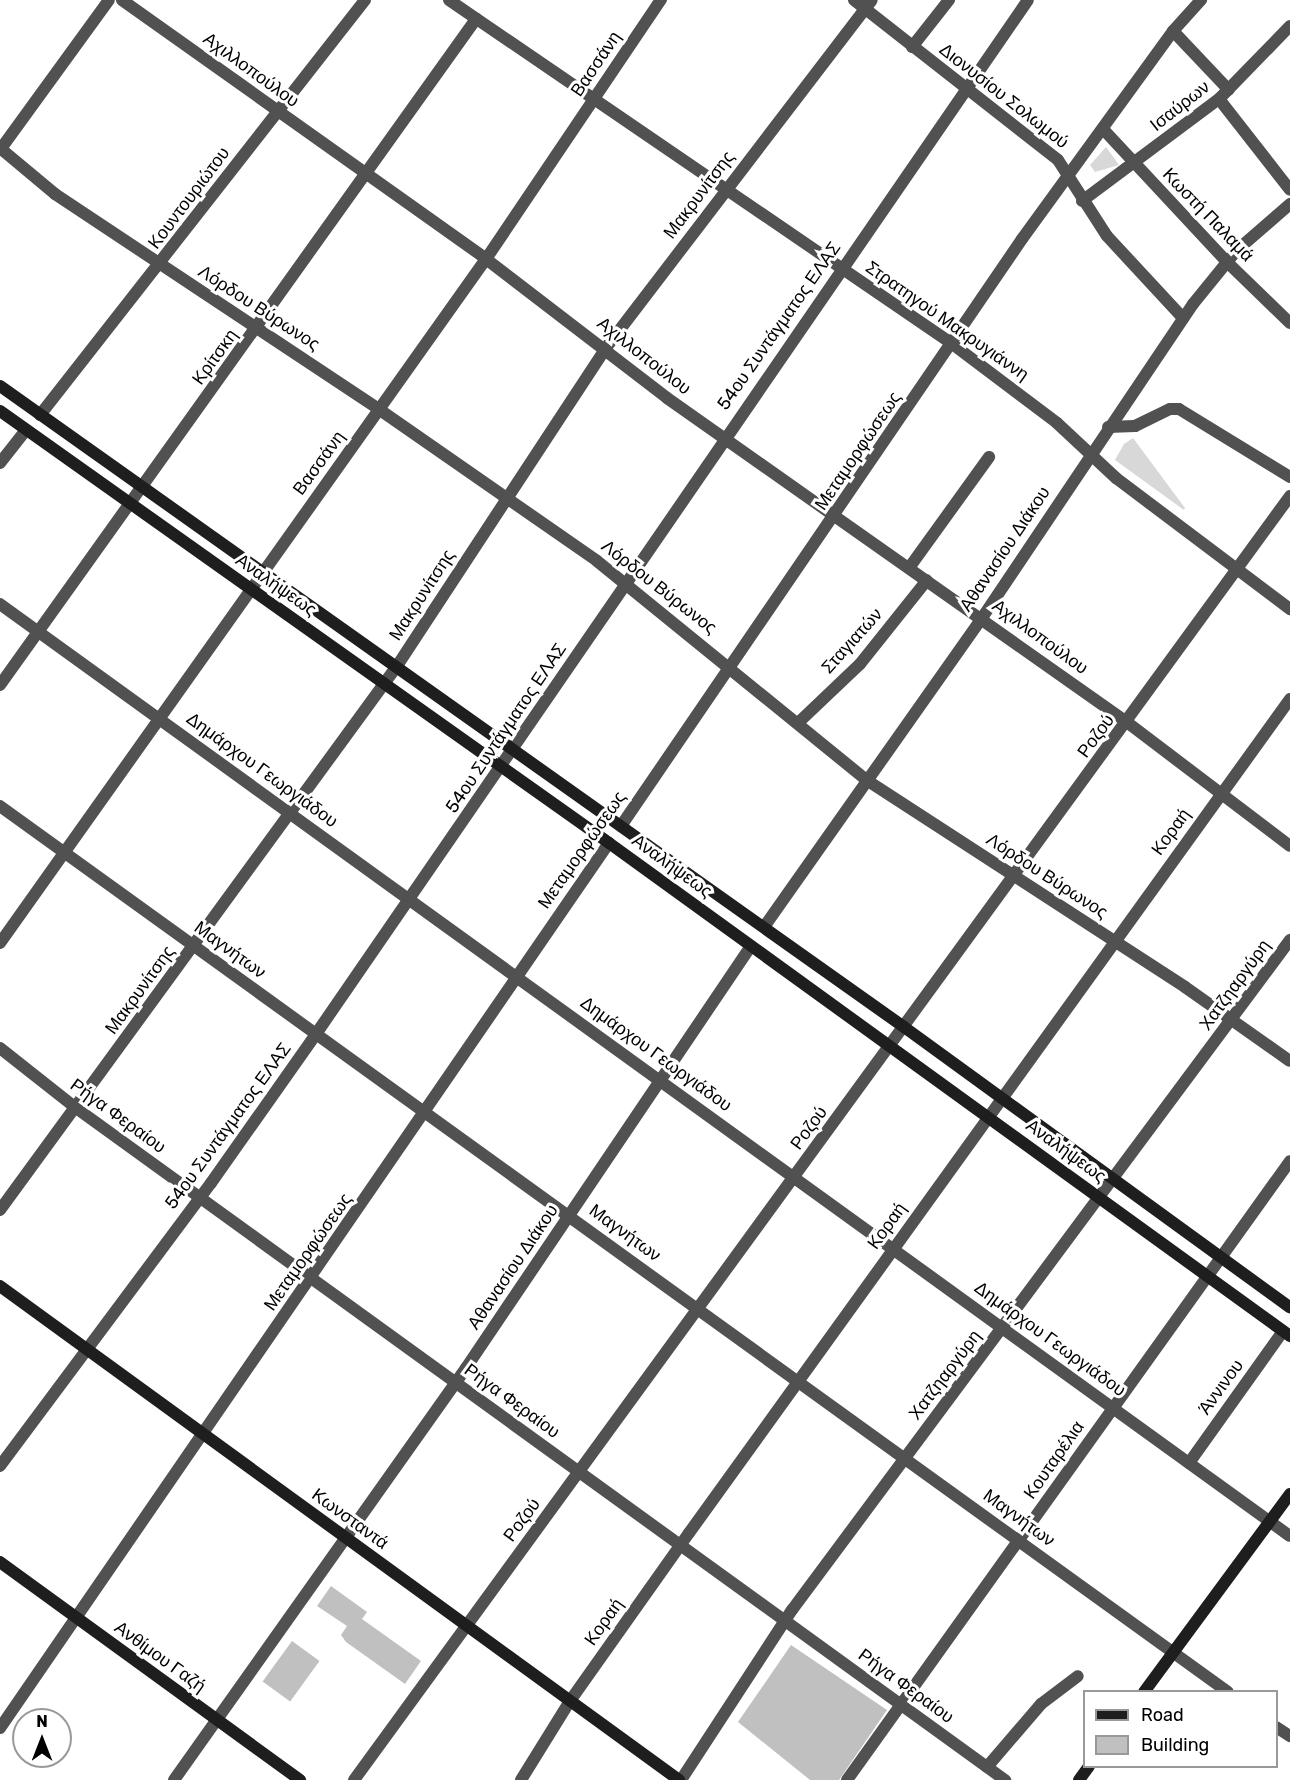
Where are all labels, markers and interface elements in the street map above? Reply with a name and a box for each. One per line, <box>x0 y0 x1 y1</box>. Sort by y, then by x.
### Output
street label: Βασσάνη <box>566 27 626 101</box>
street label: Αχιλλοπούλου <box>199 28 303 112</box>
street label: Διονυσίου Σολωμού <box>935 39 1073 153</box>
street label: Ισαύρων <box>1146 76 1214 136</box>
street label: Κουντουριώτου <box>144 143 234 253</box>
street label: Μακρυνίτσης <box>659 147 739 243</box>
street label: Κωστή Παλαμά <box>1158 164 1258 266</box>
street label: 54ου Συντάγματος ΕΛΑΣ <box>713 238 845 414</box>
street label: Στρατηγού Μακρυγιάννη <box>861 256 1033 386</box>
street label: Λόρδου Βύρωνος <box>194 261 324 355</box>
street label: Αχιλλοπούλου <box>593 313 695 399</box>
street label: Κρίτσκη <box>188 325 242 389</box>
street label: Μεταμορφώσεως <box>810 388 906 514</box>
street label: Βασσάνη <box>289 427 349 499</box>
street label: Αθανασίου Διάκου <box>955 482 1055 616</box>
street label: Λόρδου Βύρωνος <box>597 535 721 639</box>
street label: Μακρυνίτσης <box>385 545 459 645</box>
street label: Αναλήψεως <box>231 549 321 621</box>
street label: Αχιλλοπούλου <box>988 595 1092 679</box>
street label: Σταγιατών <box>817 604 887 678</box>
street label: 54ου Συντάγματος ΕΛΑΣ <box>441 639 571 817</box>
street label: Δημάρχου Γεωργιάδου <box>182 708 342 832</box>
street label: Ροζού <box>1073 710 1119 762</box>
street label: Μεταμορφώσεως <box>533 787 631 913</box>
street label: Κοραή <box>1147 804 1195 860</box>
street label: Λόρδου Βύρωνος <box>982 829 1112 923</box>
street label: Αναλήψεως <box>628 830 716 902</box>
street label: Μαγνήτων <box>190 917 270 983</box>
street label: Χατζηαργύρη <box>1195 936 1275 1034</box>
street label: Μακρυνίτσης <box>101 942 179 1038</box>
street label: Δημάρχου Γεωργιάδου <box>576 992 736 1116</box>
street label: 54ου Συντάγματος ΕΛΑΣ <box>160 1039 296 1213</box>
street label: Ρήγα Φεραίου <box>66 1074 170 1158</box>
street label: Ροζού <box>786 1102 832 1154</box>
street label: Αναλήψεως <box>1022 1115 1110 1187</box>
street label: Μεταμορφώσεως <box>259 1189 357 1315</box>
street label: Κοραή <box>863 1198 911 1254</box>
street label: Αθανασίου Διάκου <box>463 1200 563 1334</box>
street label: Μαγνήτων <box>585 1200 665 1266</box>
street label: Δημάρχου Γεωργιάδου <box>970 1277 1130 1401</box>
street label: Χατζηαργύρη <box>904 1326 986 1424</box>
street label: Άννινου <box>1194 1355 1248 1419</box>
street label: Ρήγα Φεραίου <box>460 1359 564 1443</box>
street label: Κουταρέλια <box>1019 1417 1089 1503</box>
street label: Κωνσταντά <box>307 1484 393 1554</box>
street label: Μαγνήτων <box>979 1485 1059 1551</box>
street label: Ροζού <box>499 1494 545 1546</box>
street label: Κοραή <box>580 1594 628 1650</box>
street label: Ανθίμου Γαζή <box>110 1617 210 1697</box>
street label: Ρήγα Φεραίου <box>854 1644 958 1728</box>
legend <box>1083 1690 1278 1768</box>
text: Road <box>1141 1704 1184 1726</box>
north arrow <box>12 1708 72 1768</box>
text: N <box>36 1712 48 1731</box>
text: Building <box>1141 1734 1209 1756</box>

